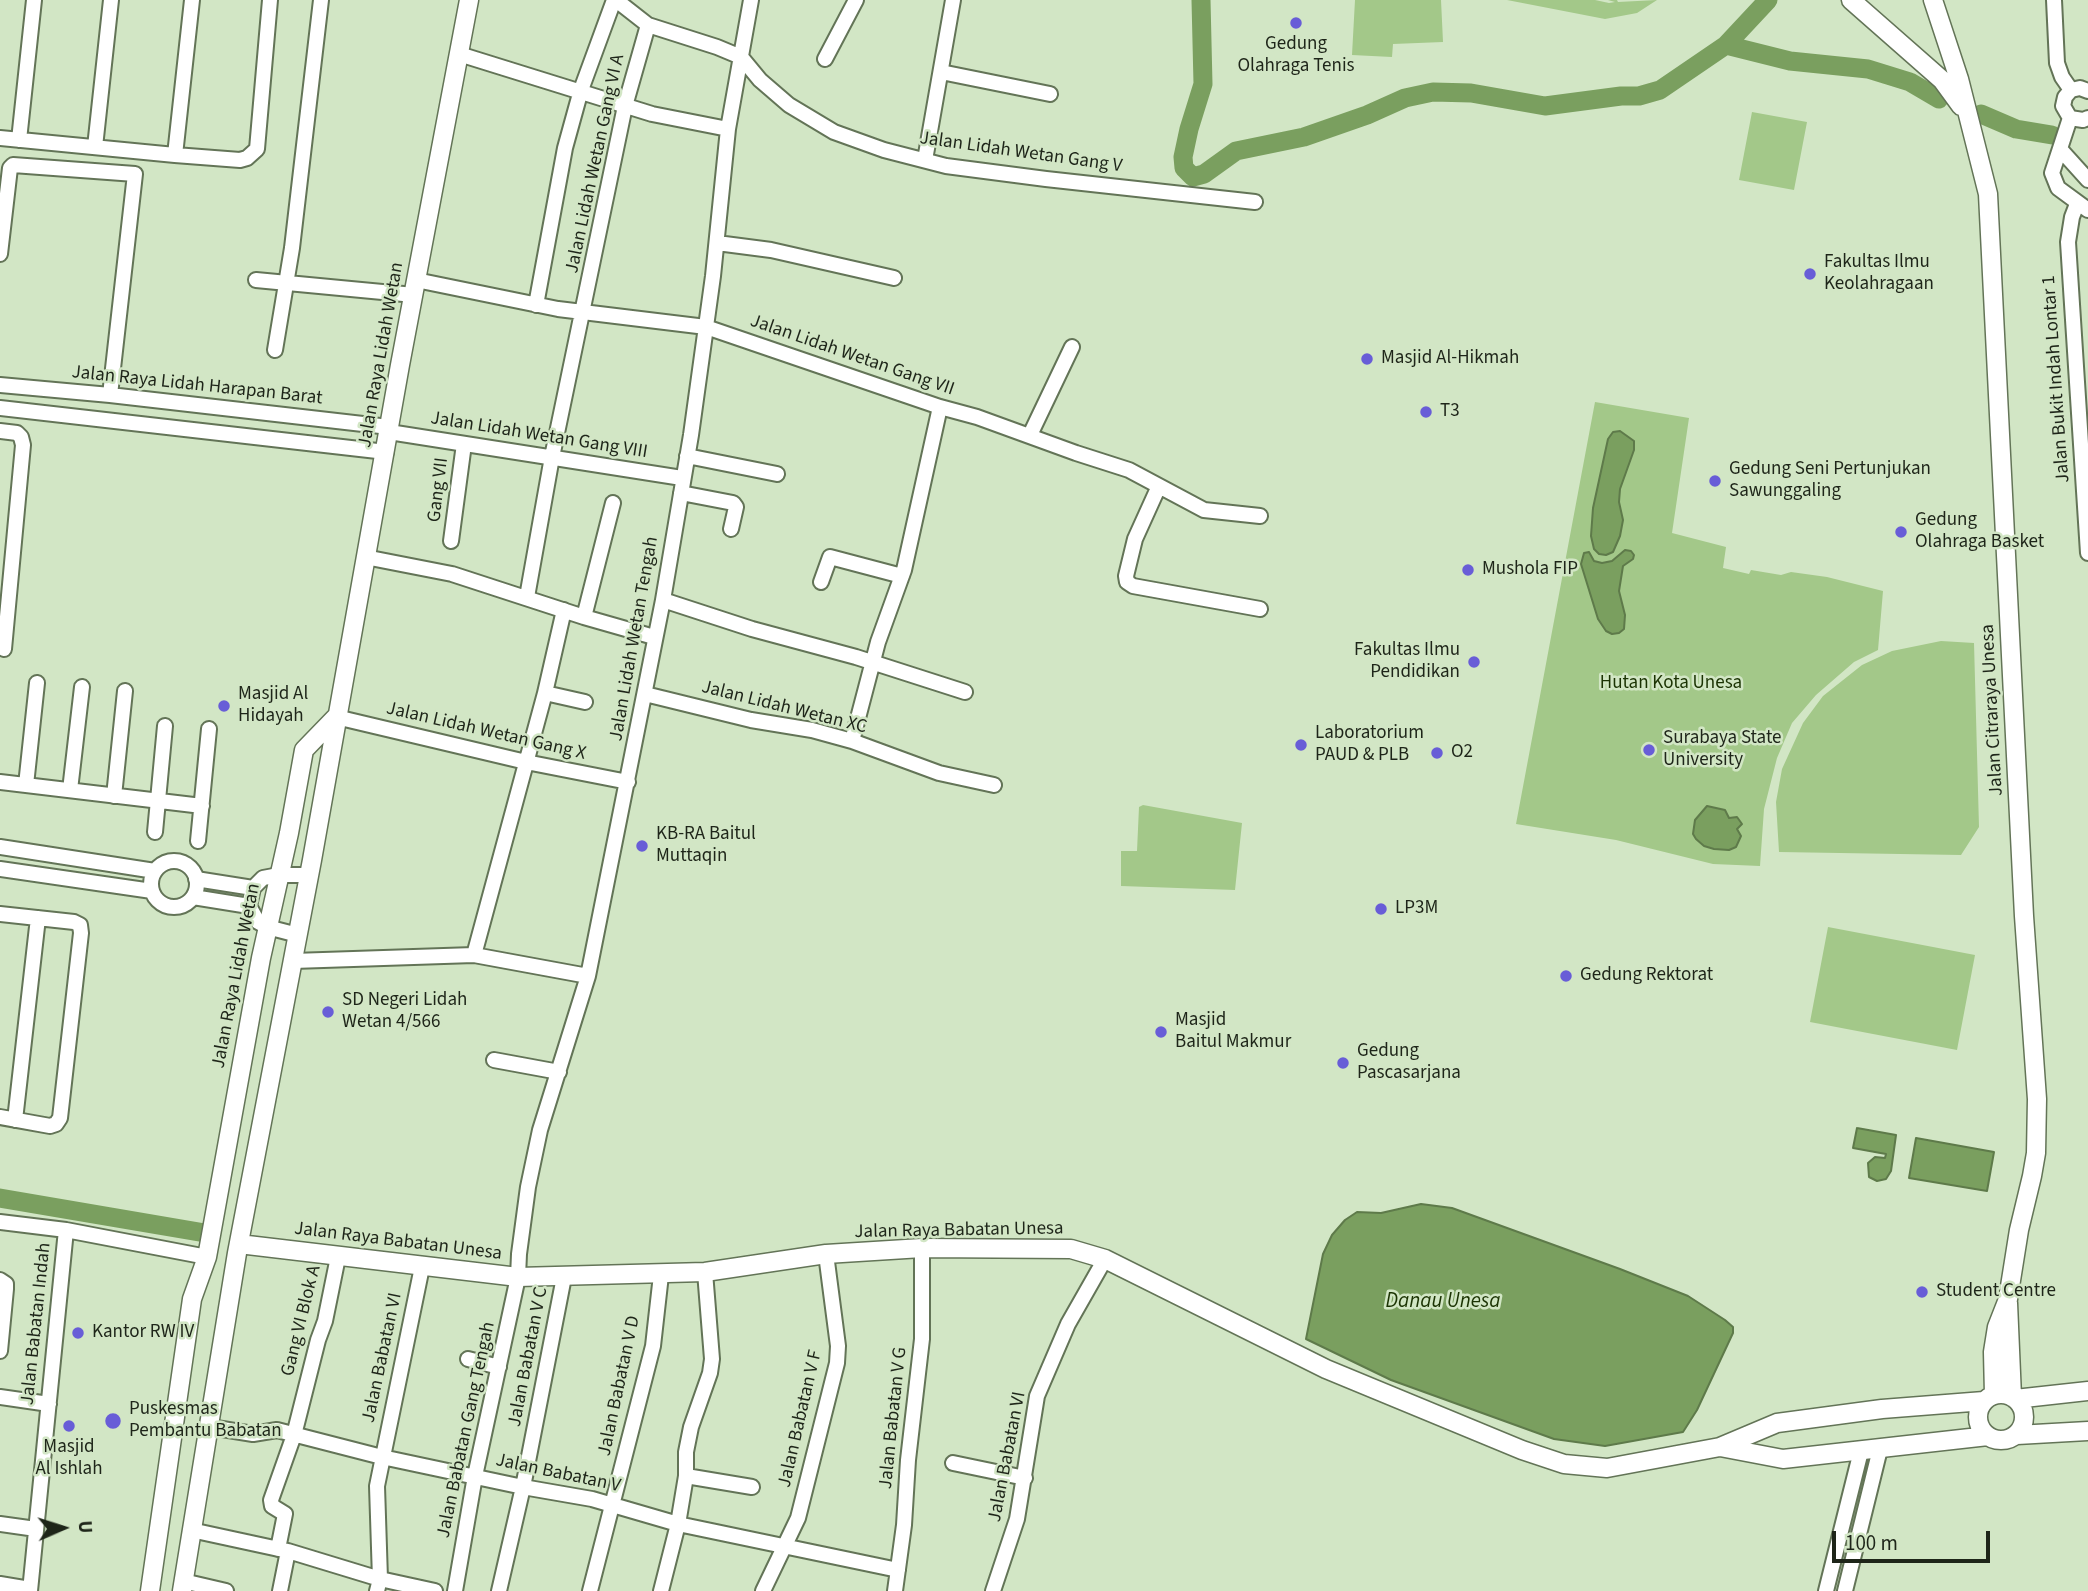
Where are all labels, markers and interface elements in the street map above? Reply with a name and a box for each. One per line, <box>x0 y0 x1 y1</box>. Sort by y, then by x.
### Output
marker: Gedung Olahraga Tenis <box>1288 15 1304 31</box>
place label: Gedung Olahraga Tenis <box>1237 34 1355 78</box>
street label: Jalan Lidah Wetan Gang VI A <box>562 52 630 276</box>
street label: Jalan Lidah Wetan Gang V <box>918 127 1124 179</box>
place label: Fakultas Ilmu Keolahragaan <box>1824 252 1934 296</box>
street label: Jalan Raya Lidah Wetan <box>354 261 410 449</box>
marker: Fakultas Ilmu Keolahragaan <box>1802 266 1818 282</box>
street label: Jalan Bukit Indah Lontar 1 <box>2038 275 2076 483</box>
street label: Jalan Lidah Wetan Gang VII <box>747 310 957 402</box>
place label: Masjid Al-Hikmah <box>1381 348 1519 370</box>
marker: Masjid Al-Hikmah <box>1359 351 1375 367</box>
street label: Jalan Raya Lidah Harapan Barat <box>70 361 324 411</box>
place label: T3 <box>1440 401 1460 423</box>
marker: T3 <box>1418 404 1434 420</box>
street label: Jalan Lidah Wetan Gang VIII <box>429 408 649 464</box>
street label: Gang VII <box>424 456 454 524</box>
place label: Gedung Seni Pertunjukan Sawunggaling <box>1729 459 1931 503</box>
marker: Gedung Seni Pertunjukan Sawunggaling <box>1707 473 1723 489</box>
place label: Gedung Olahraga Basket <box>1915 510 2044 554</box>
marker: Gedung Olahraga Basket <box>1893 524 1909 540</box>
street label: Jalan Lidah Wetan Tengah <box>606 535 664 743</box>
place label: Mushola FIP <box>1482 559 1578 581</box>
marker: Mushola FIP <box>1460 562 1476 578</box>
street label: Jalan Citraraya Unesa <box>1977 623 2009 797</box>
place label: Fakultas Ilmu Pendidikan <box>1354 640 1460 684</box>
marker: Fakultas Ilmu Pendidikan <box>1466 654 1482 670</box>
park label: Hutan Kota Unesa <box>1600 673 1742 695</box>
street label: Jalan Lidah Wetan XC <box>699 676 869 740</box>
place label: Masjid Al Hidayah <box>238 684 308 728</box>
marker: Masjid Al Hidayah <box>216 698 232 714</box>
street label: Jalan Lidah Wetan Gang X <box>384 698 588 766</box>
place label: Laboratorium PAUD & PLB <box>1315 723 1424 767</box>
place label: Surabaya State University <box>1663 728 1782 772</box>
marker: Laboratorium PAUD & PLB <box>1293 737 1309 753</box>
place label: O2 <box>1451 742 1473 764</box>
marker: Surabaya State University <box>1641 742 1657 758</box>
marker: O2 <box>1429 745 1445 761</box>
place label: KB-RA Baitul Muttaqin <box>656 824 756 868</box>
marker: KB-RA Baitul Muttaqin <box>634 838 650 854</box>
street label: Jalan Raya Lidah Wetan <box>208 882 266 1070</box>
place label: LP3M <box>1395 898 1438 920</box>
marker: LP3M <box>1373 901 1389 917</box>
place label: Gedung Rektorat <box>1580 965 1713 987</box>
marker: Gedung Rektorat <box>1558 968 1574 984</box>
place label: SD Negeri Lidah Wetan 4/566 <box>342 990 467 1034</box>
marker: SD Negeri Lidah Wetan 4/566 <box>320 1004 336 1020</box>
place label: Masjid Baitul Makmur <box>1175 1010 1291 1054</box>
marker: Masjid Baitul Makmur <box>1153 1024 1169 1040</box>
place label: Gedung Pascasarjana <box>1357 1041 1461 1085</box>
marker: Gedung Pascasarjana <box>1335 1055 1351 1071</box>
street label: Jalan Raya Babatan Unesa <box>293 1218 503 1266</box>
street label: Jalan Raya Babatan Unesa <box>854 1218 1064 1244</box>
street label: Jalan Babatan Indah <box>17 1242 57 1406</box>
street label: Gang VI Blok A <box>277 1263 327 1379</box>
place label: Student Centre <box>1936 1281 2056 1303</box>
marker: Student Centre <box>1914 1284 1930 1300</box>
street label: Jalan Babatan V C <box>504 1285 554 1429</box>
water label: Danau Unesa <box>1386 1289 1500 1315</box>
street label: Jalan Babatan VI <box>358 1291 408 1425</box>
street label: Jalan Babatan V D <box>594 1314 646 1458</box>
street label: Jalan Babatan Gang Tengah <box>433 1320 501 1540</box>
place label: Kantor RW IV <box>92 1322 194 1344</box>
marker: Kantor RW IV <box>70 1325 86 1341</box>
street label: Jalan Babatan V G <box>875 1346 913 1490</box>
street label: Jalan Babatan V F <box>774 1348 828 1490</box>
street label: Jalan Babatan VI <box>984 1390 1032 1524</box>
place label: Puskesmas Pembantu Babatan <box>129 1399 282 1443</box>
marker: Puskesmas Pembantu Babatan <box>103 1411 123 1431</box>
marker: Masjid Al Ishlah <box>61 1418 77 1434</box>
place label: Masjid Al Ishlah <box>35 1437 103 1481</box>
street label: Jalan Babatan V <box>493 1450 623 1498</box>
north arrow <box>28 1493 98 1563</box>
scale bar <box>1836 1518 1994 1562</box>
text: U <box>71 1520 98 1534</box>
text: 100 m <box>1845 1528 1898 1558</box>

